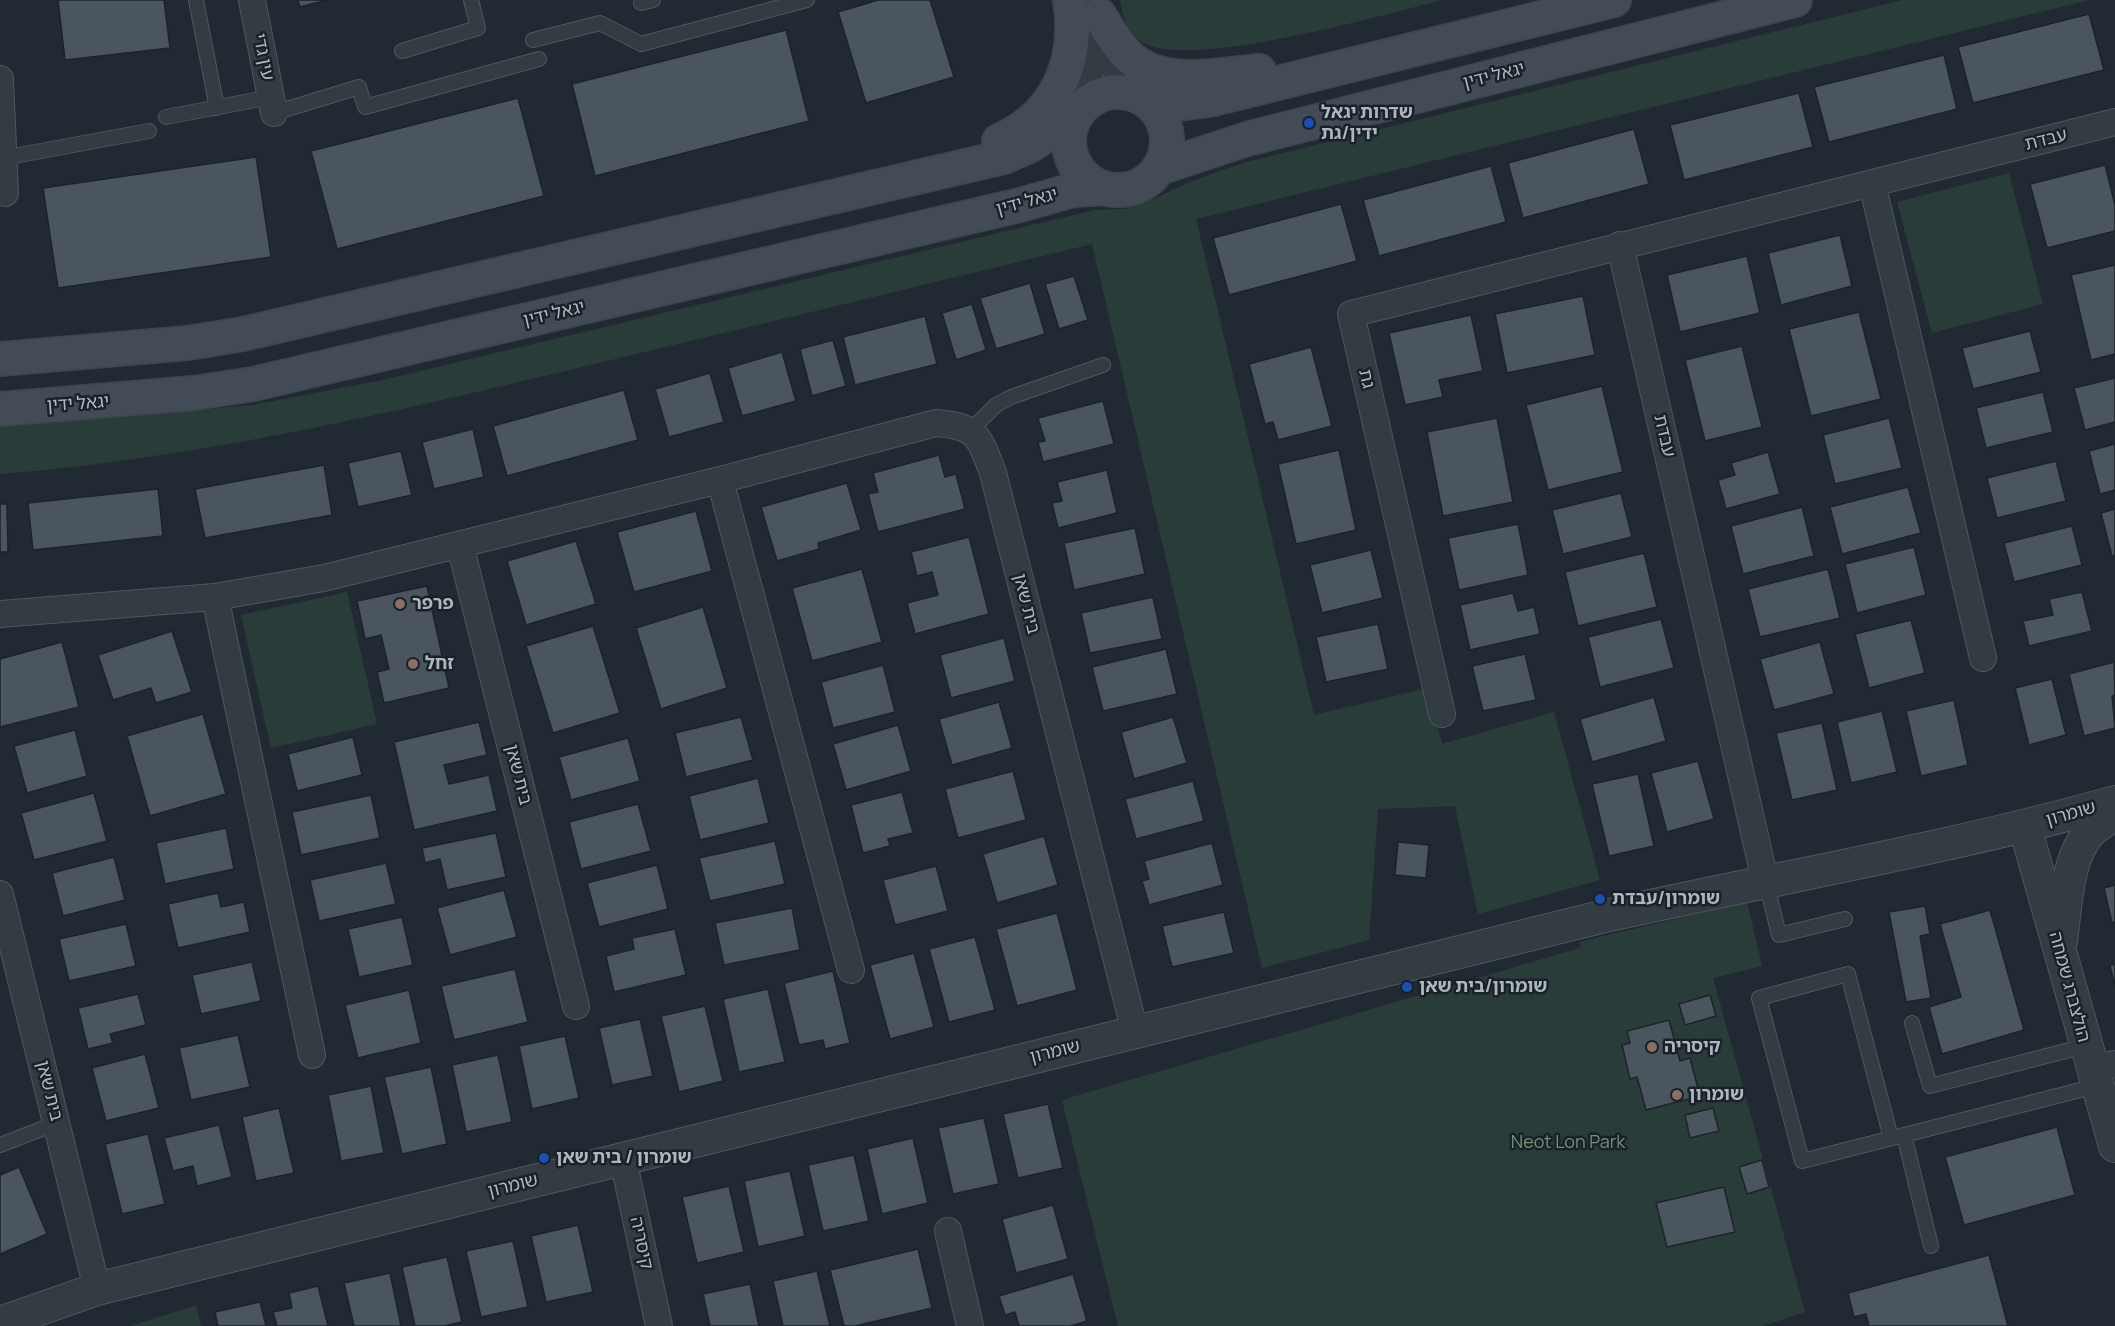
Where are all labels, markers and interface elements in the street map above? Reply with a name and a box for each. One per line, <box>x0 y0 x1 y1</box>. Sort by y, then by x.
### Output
street label: עין גדי <box>248 32 278 82</box>
street label: יגאל ידין <box>1461 58 1527 94</box>
place label: שדרות יגאל ידין/גת <box>1321 102 1413 144</box>
marker: שדרות יגאל ידין/גת <box>1302 116 1316 130</box>
street label: עבדת <box>2023 124 2069 156</box>
street label: יגאל ידין <box>994 183 1060 221</box>
street label: יגאל ידין <box>521 296 587 332</box>
street label: גת <box>1353 367 1379 391</box>
street label: יגאל ידין <box>46 391 110 417</box>
street label: עבדת <box>1649 413 1679 459</box>
street label: בית שאן <box>1008 571 1044 637</box>
place label: פרפר <box>412 593 454 615</box>
marker: פרפר <box>393 597 407 611</box>
place label: זחל <box>425 653 454 675</box>
marker: זחל <box>406 657 420 671</box>
street label: בית שאן <box>500 742 536 808</box>
street label: שומרון <box>2043 797 2099 831</box>
place label: שומרון/עבדת <box>1612 888 1720 910</box>
marker: שומרון/עבדת <box>1593 892 1607 906</box>
street label: הולצברג שמחה <box>2044 929 2094 1045</box>
place label: שומרון/בית שאן <box>1419 976 1548 998</box>
marker: שומרון/בית שאן <box>1400 980 1414 994</box>
street label: שומרון <box>1028 1035 1082 1069</box>
place label: קיסריה <box>1664 1036 1721 1058</box>
marker: קיסריה <box>1645 1040 1659 1054</box>
street label: בית שאן <box>31 1058 67 1124</box>
place label: שומרון <box>1689 1084 1744 1106</box>
marker: שומרון <box>1670 1088 1684 1102</box>
park label: Neot Lon Park <box>1511 1132 1625 1154</box>
place label: שומרון / בית שאן <box>556 1147 692 1169</box>
marker: שומרון / בית שאן <box>537 1151 551 1165</box>
street label: שומרון <box>486 1169 540 1203</box>
street label: קיסריה <box>625 1215 657 1271</box>

